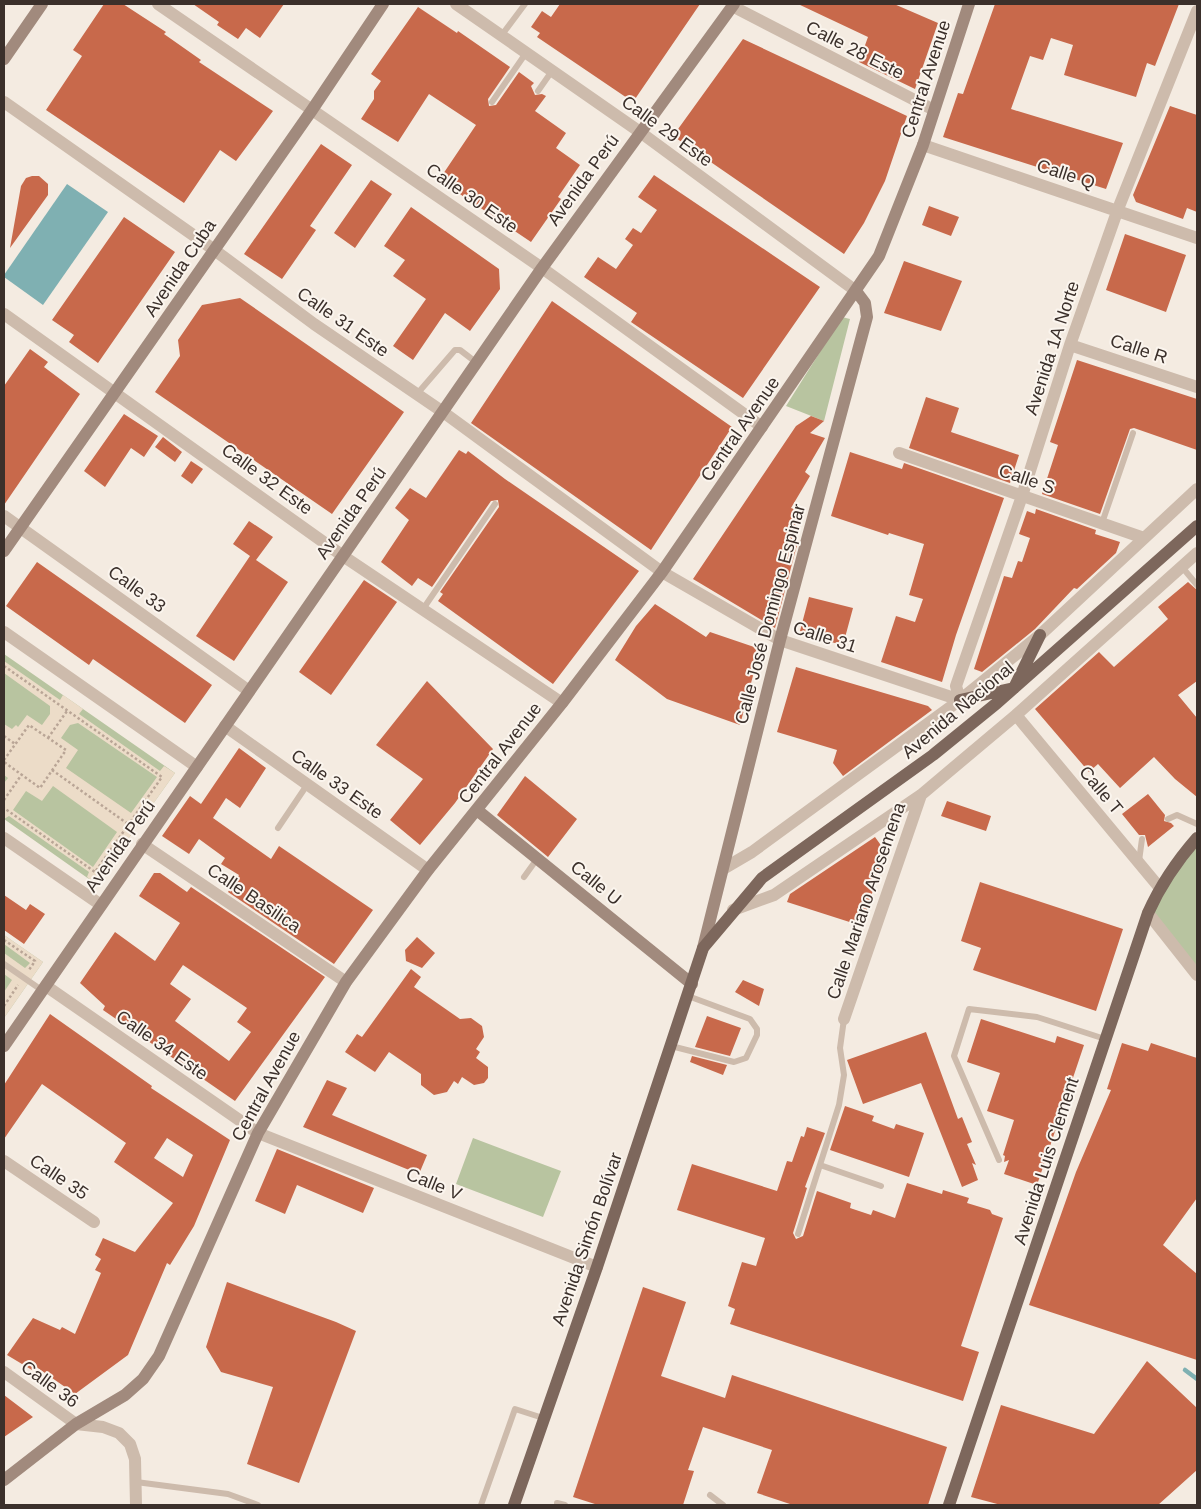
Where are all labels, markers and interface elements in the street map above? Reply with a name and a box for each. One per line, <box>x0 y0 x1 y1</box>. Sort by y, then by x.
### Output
street label: Calle 28 Este <box>803 17 907 83</box>
street label: Central Avenue <box>898 18 954 140</box>
street label: Calle 29 Este <box>618 91 716 171</box>
street label: Avenida Perú <box>543 131 623 229</box>
street label: Calle Q <box>1034 155 1098 193</box>
street label: Calle 30 Este <box>422 159 522 237</box>
street label: Avenida Cuba <box>140 215 220 320</box>
street label: Avenida 1A Norte <box>1021 278 1083 418</box>
street label: Calle 31 Este <box>293 283 393 361</box>
street label: Calle R <box>1108 330 1170 368</box>
street label: Central Avenue <box>697 373 783 485</box>
street label: Calle 32 Este <box>218 439 316 519</box>
street label: Calle S <box>996 460 1058 498</box>
street label: Avenida Perú <box>312 463 390 563</box>
street label: Calle José Domingo Espinar <box>731 502 809 726</box>
street label: Calle 33 <box>104 561 170 617</box>
street label: Calle 31 <box>791 617 859 657</box>
street label: Avenida Nacional <box>898 657 1018 763</box>
street label: Central Avenue <box>454 698 546 808</box>
street label: Calle 33 Este <box>287 745 387 823</box>
street label: Calle T <box>1075 762 1127 818</box>
street label: Avenida Perú <box>81 796 159 896</box>
street label: Calle Mariano Arosemena <box>823 799 909 1002</box>
street label: Calle U <box>567 857 625 909</box>
street label: Calle Basilica <box>204 860 305 937</box>
street label: Calle 34 Este <box>112 1006 212 1084</box>
street label: Central Avenue <box>227 1027 305 1145</box>
street label: Avenida Luis Clement <box>1009 1075 1083 1247</box>
street label: Calle 35 <box>26 1150 92 1204</box>
street label: Avenida Simón Bolívar <box>548 1150 626 1328</box>
street label: Calle V <box>403 1164 465 1204</box>
street label: Calle 36 <box>17 1356 83 1412</box>

